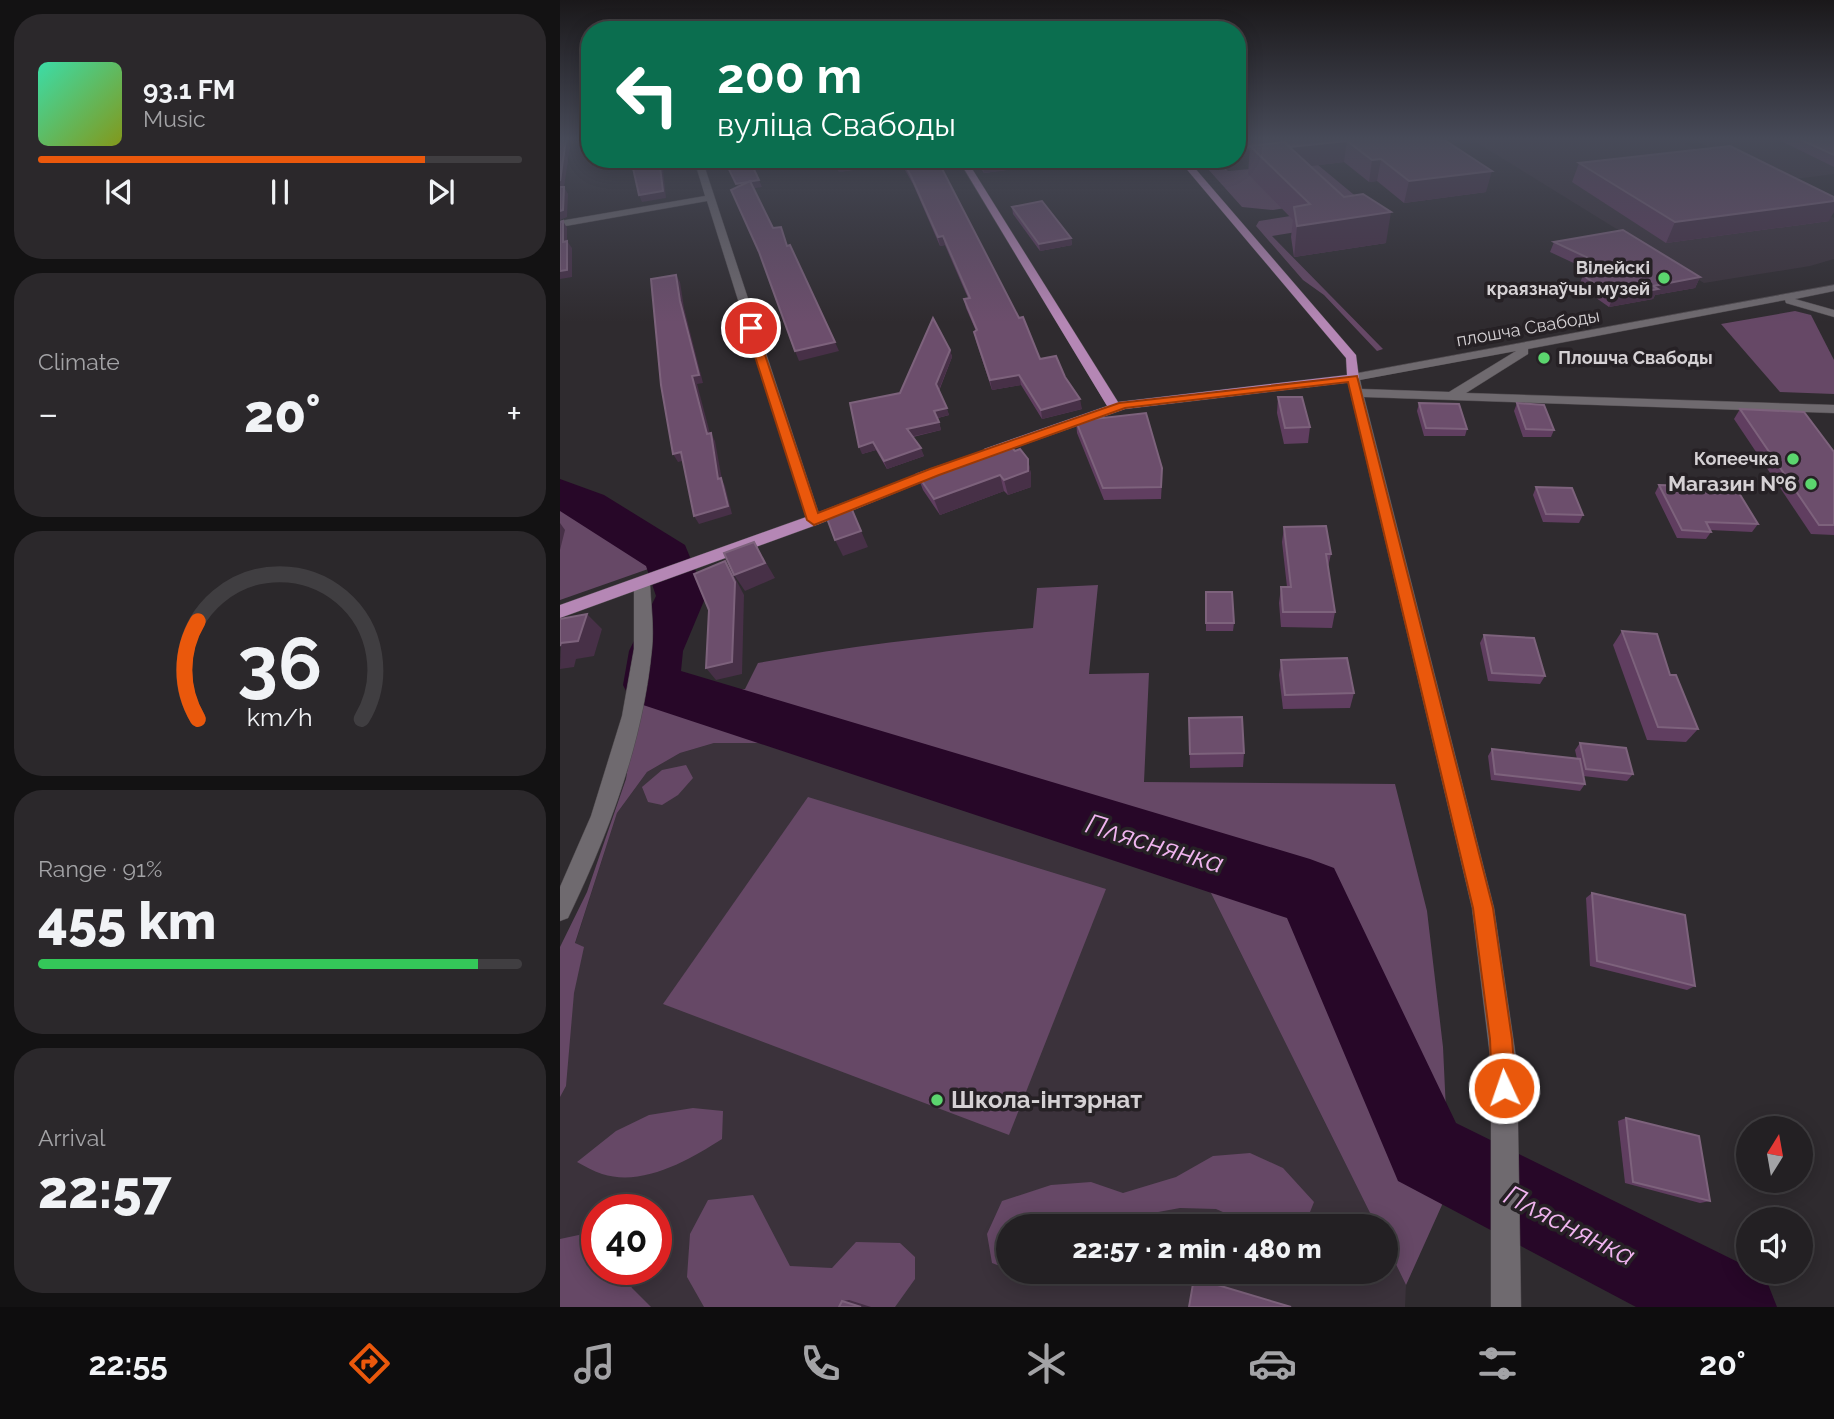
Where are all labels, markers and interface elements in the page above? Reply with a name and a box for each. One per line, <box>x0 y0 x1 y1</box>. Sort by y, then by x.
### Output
text: 200 m <box>717 47 862 104</box>
icon: left <box>602 49 693 140</box>
text: 93.1 FM <box>143 75 235 105</box>
text: Music <box>143 105 206 132</box>
text: вуліца Свабоды <box>717 106 956 143</box>
icon: previous <box>100 173 138 211</box>
icon: pause <box>261 173 299 211</box>
icon: next <box>422 173 460 211</box>
place label: Вілейскі краязнаўчы музей <box>1487 257 1650 299</box>
marker: Вілейскі краязнаўчы музей <box>1656 270 1672 286</box>
pin <box>721 298 781 358</box>
street label: плошча Свабоды <box>1455 305 1601 350</box>
icon: arrive <box>732 309 770 347</box>
place label: Плошча Свабоды <box>1558 347 1713 368</box>
text: Climate <box>38 348 120 375</box>
marker: Плошча Свабоды <box>1536 350 1552 366</box>
text: 20° <box>244 383 321 444</box>
text: − <box>38 391 58 436</box>
text: + <box>506 391 522 436</box>
place label: Копеечка <box>1694 448 1779 469</box>
marker: Копеечка <box>1785 451 1801 467</box>
place label: Магазин №6 <box>1668 471 1797 496</box>
marker: Магазин №6 <box>1803 476 1819 492</box>
text: 36 <box>238 622 322 707</box>
text: km/h <box>247 702 313 732</box>
water label: Пляснянка <box>1082 807 1228 880</box>
text: Range · 91% <box>38 855 162 882</box>
text: 455 km <box>38 890 216 951</box>
position arrow <box>1467 1051 1541 1125</box>
place label: Школа-інтэрнат <box>951 1085 1142 1114</box>
marker: Школа-інтэрнат <box>929 1092 945 1108</box>
north arrow <box>1736 1116 1813 1194</box>
map controls <box>1736 1116 1813 1284</box>
text: Arrival <box>38 1124 105 1151</box>
text: 22:57 <box>38 1159 172 1220</box>
water label: Пляснянка <box>1499 1178 1641 1272</box>
speed limit sign: 40 <box>581 1194 672 1285</box>
button: sound <box>1736 1207 1813 1284</box>
text: 22:57 · 2 min · 480 m <box>1073 1234 1321 1264</box>
icon: directions <box>345 1339 394 1388</box>
icon: music <box>570 1339 619 1388</box>
icon: phone <box>796 1339 845 1388</box>
icon: climate <box>1022 1339 1071 1388</box>
icon: car <box>1248 1339 1297 1388</box>
icon: filters <box>1473 1339 1522 1388</box>
text: 22:55 <box>88 1345 168 1382</box>
text: 20° <box>1699 1345 1746 1382</box>

